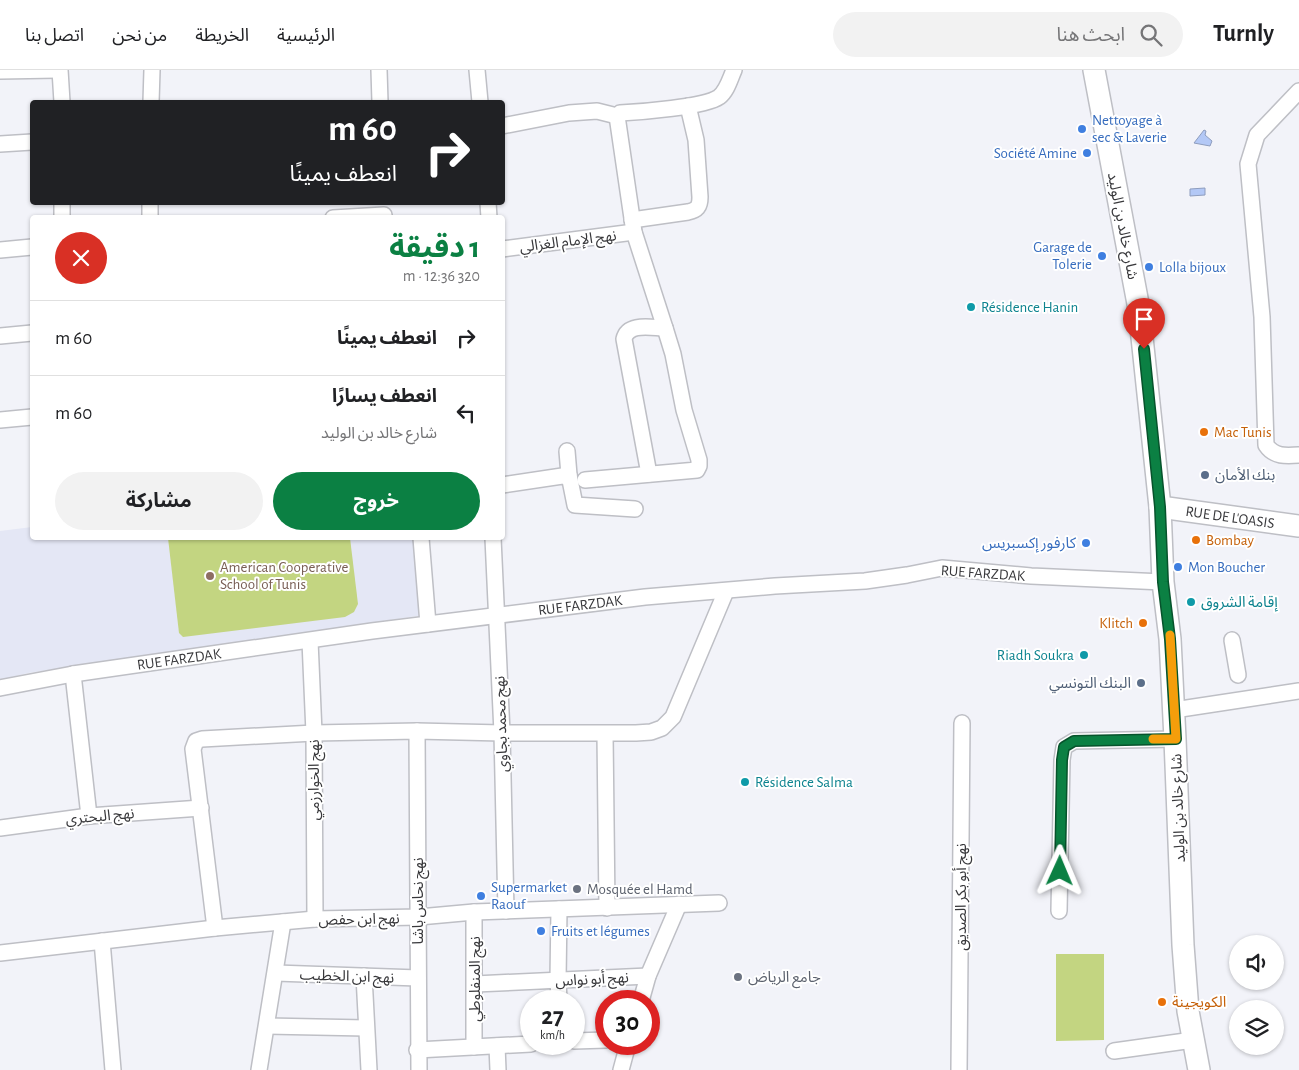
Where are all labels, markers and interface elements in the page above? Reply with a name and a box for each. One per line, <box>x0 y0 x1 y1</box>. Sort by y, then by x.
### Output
search box <box>833 12 1183 57</box>
icon: search <box>1137 21 1165 49</box>
text: Turnly <box>1213 22 1274 46</box>
text: ابحث هنا <box>1056 26 1125 45</box>
text: اتصل بنا <box>25 27 84 45</box>
text: من نحن <box>112 27 167 45</box>
text: الخريطة <box>195 27 249 45</box>
text: الرئيسية <box>277 27 335 45</box>
text: 60 m <box>328 112 397 147</box>
place label: Nettoyage à sec & Laverie <box>1092 113 1167 145</box>
icon: right <box>415 120 480 185</box>
marker: Nettoyage à sec & Laverie <box>1076 123 1088 135</box>
place label: Société Amine <box>994 146 1077 161</box>
marker: Société Amine <box>1081 147 1093 159</box>
text: انعطف يمينًا <box>290 163 397 185</box>
street label: شارع خالد بن الوليد <box>1101 171 1140 282</box>
street label: نهج الإمام الغزالي <box>519 228 618 259</box>
button: close <box>55 232 107 284</box>
text: 1 دقيقة <box>389 233 480 263</box>
place label: Garage de Tolerie <box>1033 240 1092 272</box>
marker: Garage de Tolerie <box>1096 250 1108 262</box>
place label: Lolla bijoux <box>1159 260 1227 275</box>
marker: Lolla bijoux <box>1143 261 1155 273</box>
text: 320 m · 12:36 <box>403 268 480 284</box>
pin <box>1123 298 1165 349</box>
place label: Résidence Hanin <box>981 300 1078 315</box>
marker: Résidence Hanin <box>965 301 977 313</box>
icon: arrive <box>1130 305 1158 333</box>
icon: right <box>452 324 480 352</box>
text: 60 m <box>55 329 92 348</box>
text: انعطف يمينًا <box>337 329 437 348</box>
text: انعطف يسارًا <box>332 387 437 406</box>
icon: left <box>452 399 480 427</box>
text: 60 m <box>55 404 92 423</box>
text: شارع خالد بن الوليد <box>321 425 437 441</box>
place label: Mac Tunis <box>1214 425 1272 440</box>
marker: Mac Tunis <box>1198 426 1210 438</box>
place label: بنك الأمان <box>1215 467 1275 484</box>
marker: بنك الأمان <box>1199 469 1211 481</box>
button: مشاركة <box>55 472 263 530</box>
button: خروج <box>273 472 480 530</box>
street label: RUE DE L'OASIS <box>1184 504 1275 531</box>
place label: Bombay <box>1206 533 1255 548</box>
marker: Bombay <box>1190 534 1202 546</box>
place label: كارفور إكسبريس <box>982 536 1077 553</box>
marker: كارفور إكسبريس <box>1080 537 1092 549</box>
place label: American Cooperative School of Tunis <box>220 560 348 592</box>
place label: Mon Boucher <box>1188 560 1265 575</box>
marker: Mon Boucher <box>1172 561 1184 573</box>
street label: RUE FARZDAK <box>940 563 1026 584</box>
marker: American Cooperative School of Tunis <box>204 570 216 582</box>
street label: RUE FARZDAK <box>537 593 624 618</box>
place label: إقامة الشروق <box>1201 595 1279 612</box>
marker: إقامة الشروق <box>1185 596 1197 608</box>
place label: Klitch <box>1099 616 1133 631</box>
marker: Klitch <box>1137 617 1149 629</box>
street label: RUE FARZDAK <box>136 646 223 673</box>
place label: Riadh Soukra <box>997 648 1074 663</box>
marker: Riadh Soukra <box>1078 649 1090 661</box>
street label: نهج محمد بجاوي <box>492 675 515 772</box>
place label: البنك التونسي <box>1049 676 1131 694</box>
marker: البنك التونسي <box>1135 677 1147 689</box>
street label: نهج الخوارزمي <box>307 740 326 820</box>
street label: شارع خالد بن الوليد <box>1169 753 1192 863</box>
place label: Résidence Salma <box>755 775 853 790</box>
marker: Résidence Salma <box>739 776 751 788</box>
street label: نهج البحتري <box>65 806 135 831</box>
street label: نهج أبو بكر الصديق <box>952 843 973 951</box>
position arrow <box>1033 844 1085 896</box>
street label: نهج نحاس باشا <box>411 858 430 944</box>
place label: Supermarket Raouf <box>491 880 567 912</box>
place label: Mosquée el Hamd <box>587 882 693 897</box>
marker: Mosquée el Hamd <box>571 883 583 895</box>
marker: Supermarket Raouf <box>475 890 487 902</box>
street label: نهج ابن حفص <box>318 911 400 932</box>
place label: Fruits et légumes <box>551 924 650 939</box>
marker: Fruits et légumes <box>535 925 547 937</box>
map controls <box>1229 935 1284 1055</box>
button: sound <box>1229 935 1284 990</box>
street label: نهج المنفلوطي <box>468 936 487 1022</box>
street label: نهج ابن الخطيب <box>299 967 394 990</box>
street label: نهج أبو نواس <box>555 968 629 993</box>
place label: جامع الرياض <box>748 970 821 989</box>
marker: جامع الرياض <box>732 971 744 983</box>
speed limit sign: 30 <box>595 990 660 1055</box>
place label: الكويجينة <box>1172 995 1226 1011</box>
marker: الكويجينة <box>1156 996 1168 1008</box>
button: layers <box>1229 1000 1284 1055</box>
text: 27 <box>541 1004 564 1029</box>
text: km/h <box>540 1029 565 1041</box>

